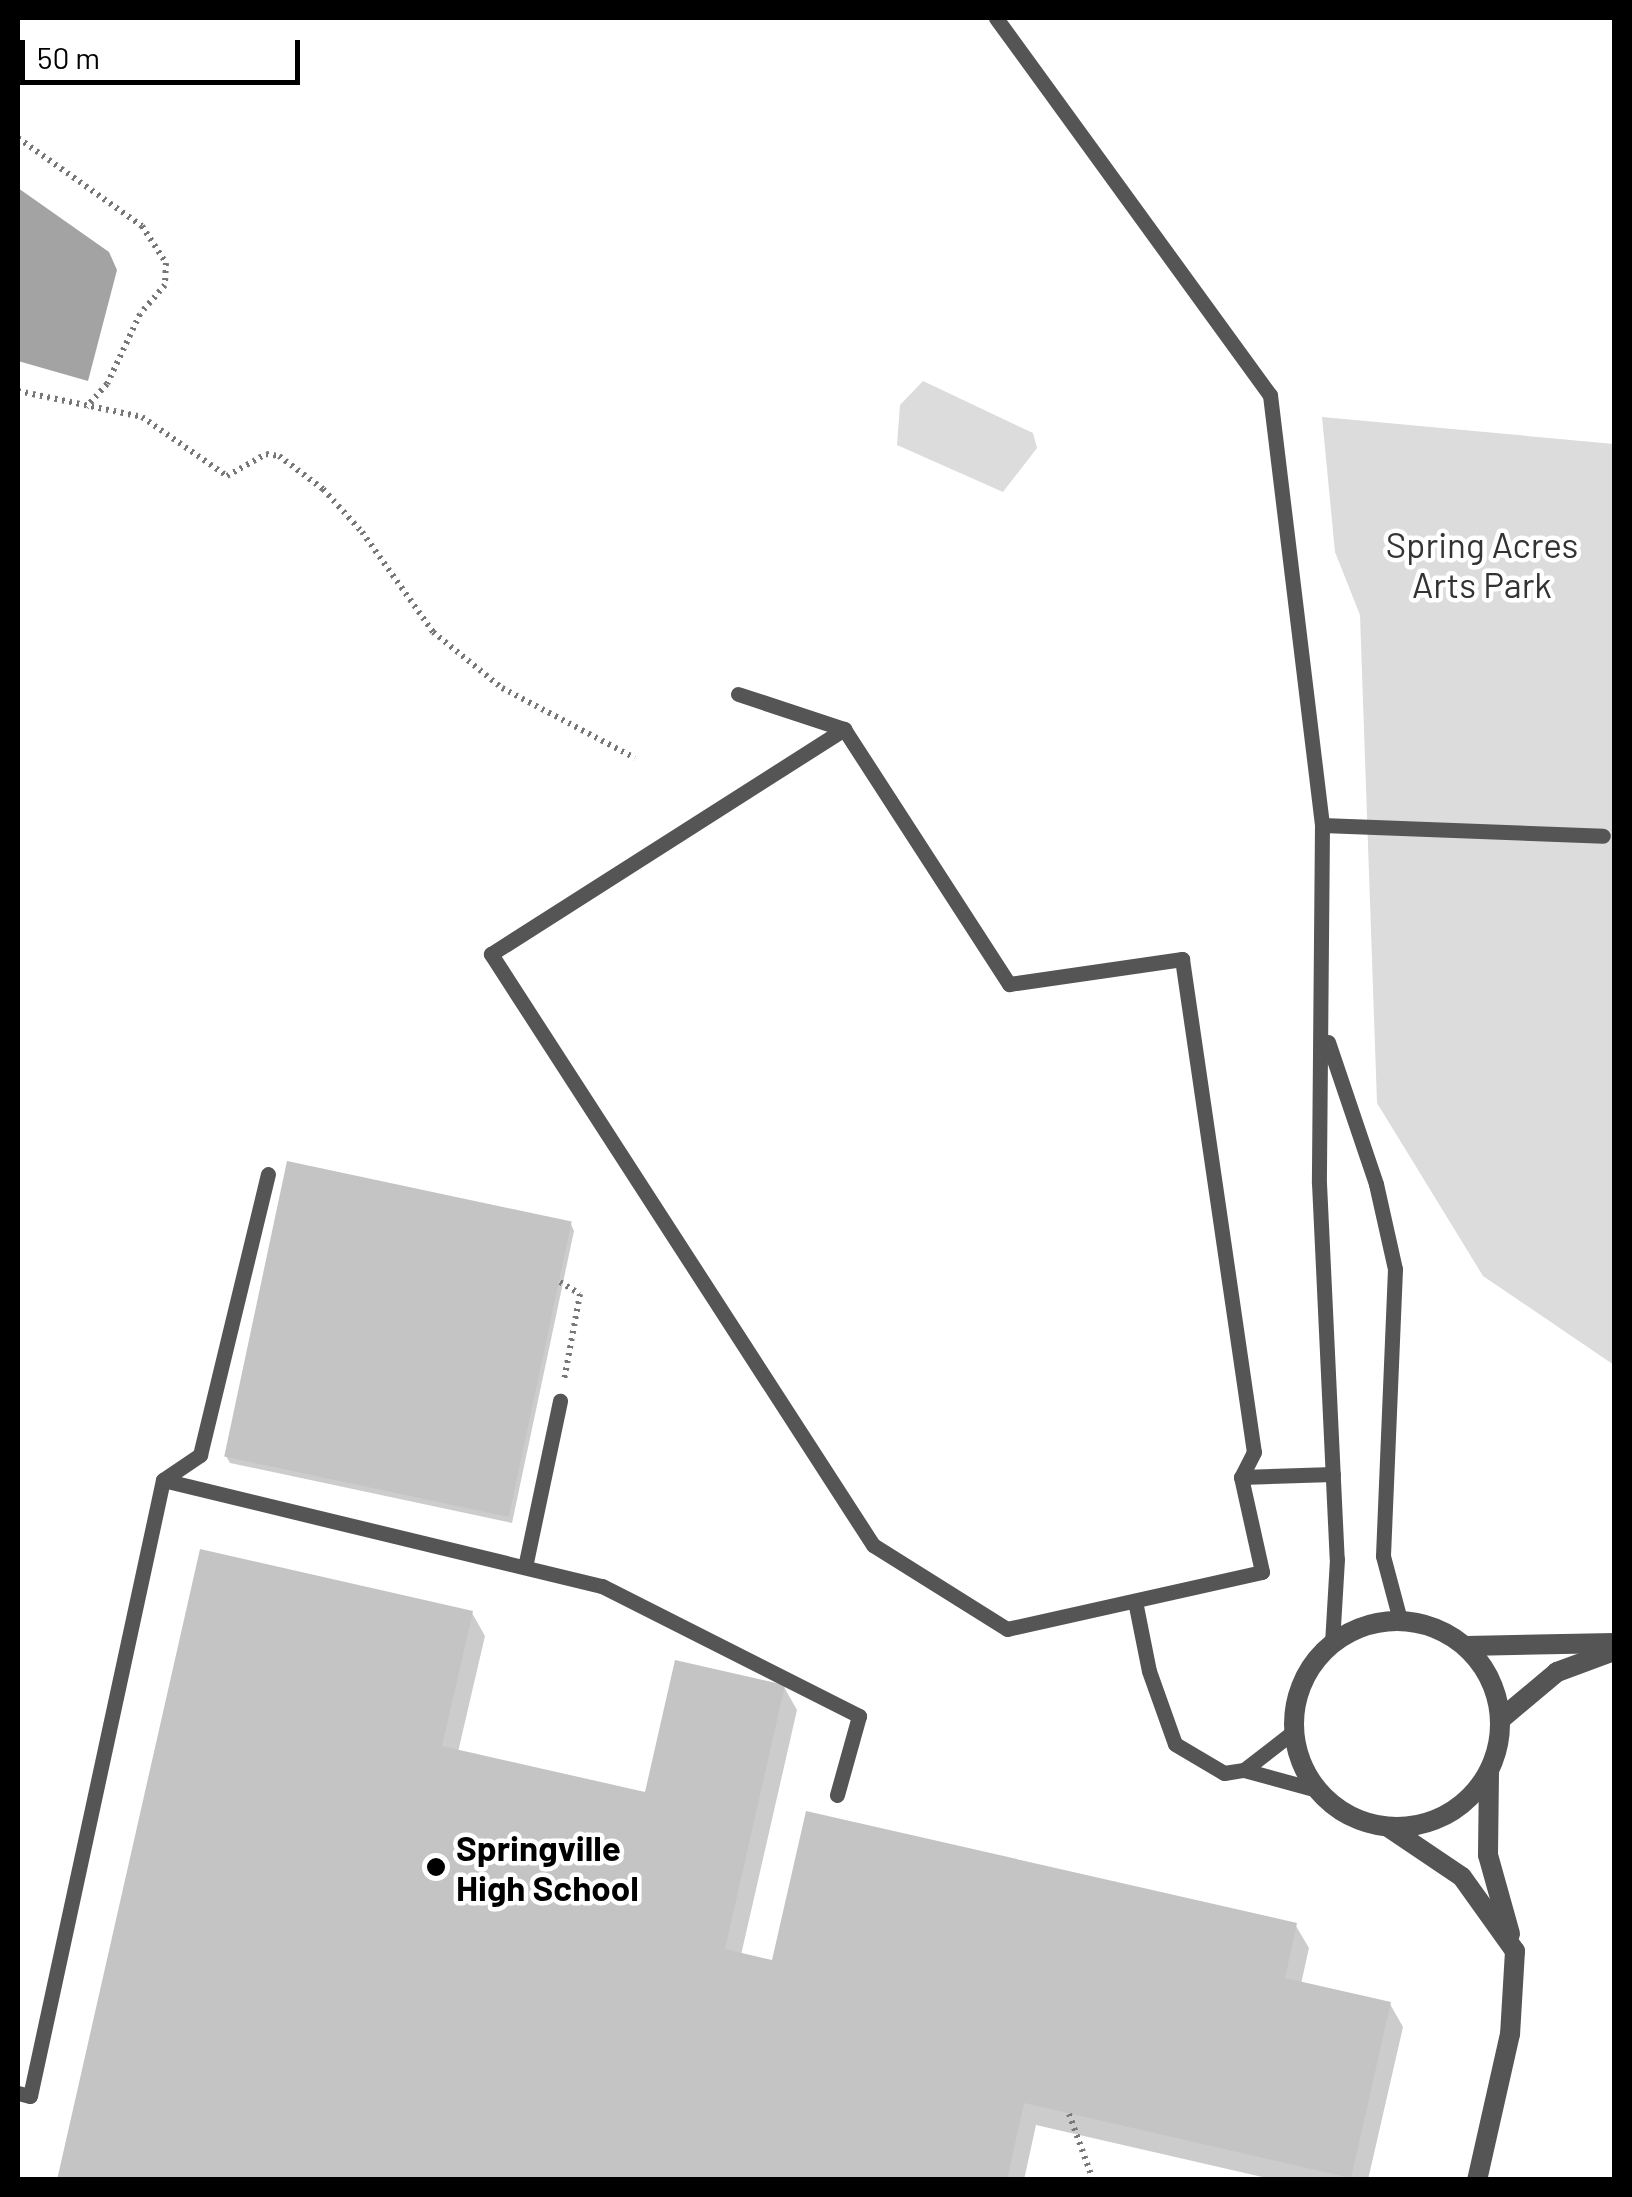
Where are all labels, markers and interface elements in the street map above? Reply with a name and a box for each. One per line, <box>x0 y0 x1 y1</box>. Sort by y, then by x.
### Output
scale bar <box>25 20 305 82</box>
text: 50 m <box>37 39 100 75</box>
park label: Spring Acres Arts Park <box>1386 523 1578 605</box>
place label: Springville High School <box>456 1826 639 1908</box>
marker: Springville High School <box>425 1856 447 1878</box>

